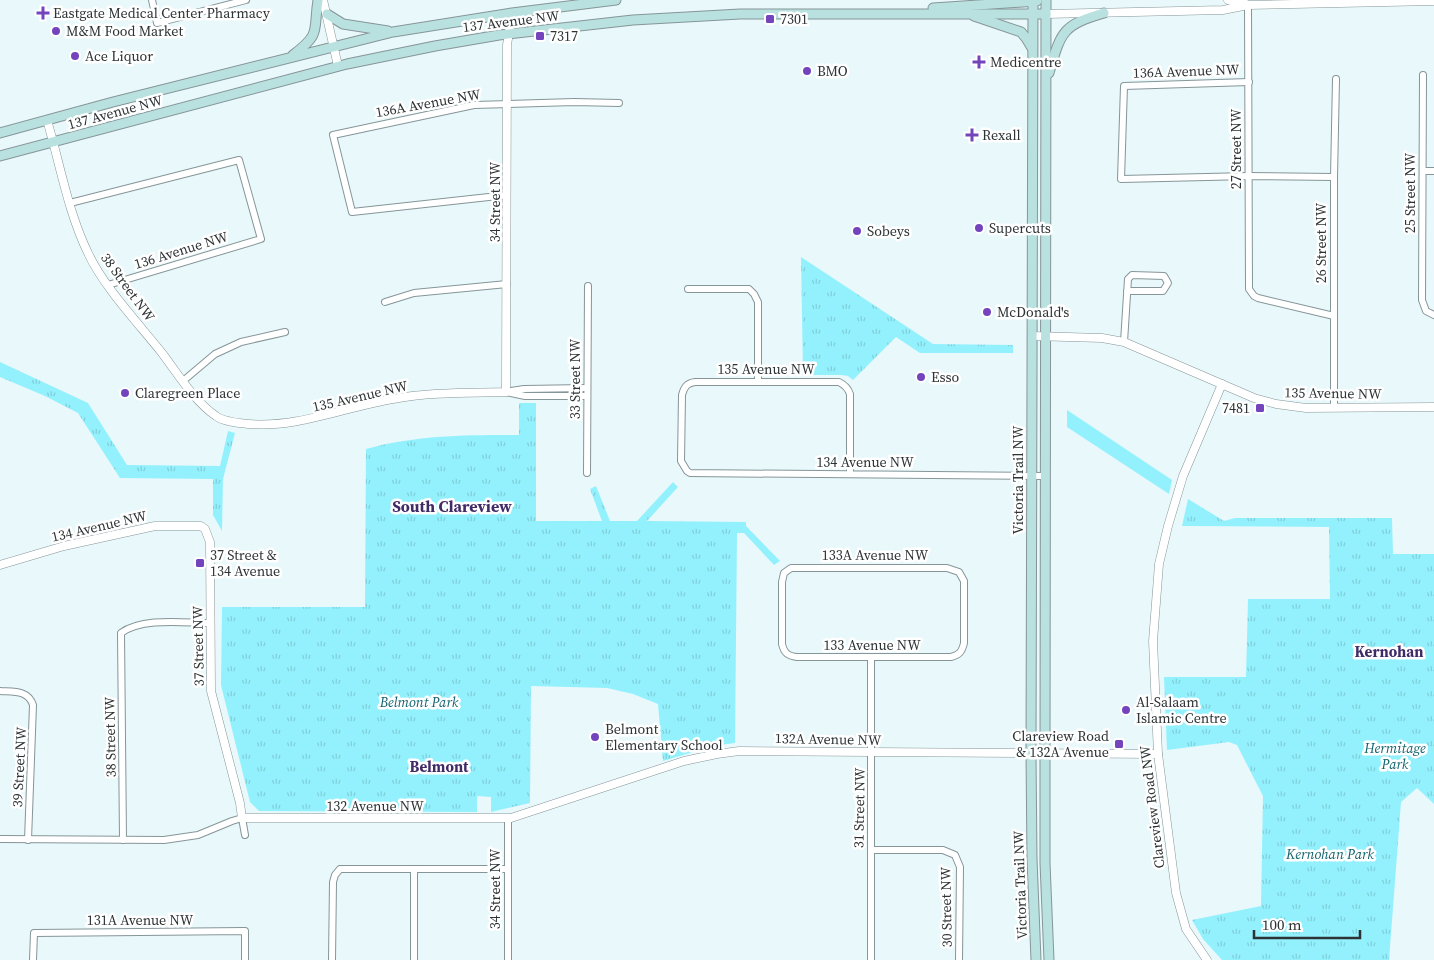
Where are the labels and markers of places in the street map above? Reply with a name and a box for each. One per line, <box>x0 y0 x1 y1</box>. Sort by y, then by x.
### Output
place label: Eastgate Medical Center Pharmacy <box>53 3 271 23</box>
marker: Eastgate Medical Center Pharmacy <box>37 7 49 19</box>
place label: 7301 <box>780 9 808 29</box>
marker: 7301 <box>764 13 776 25</box>
place label: M&M Food Market <box>66 21 183 41</box>
marker: M&M Food Market <box>50 25 62 37</box>
place label: 7317 <box>550 26 578 46</box>
marker: 7317 <box>534 30 546 42</box>
place label: Ace Liquor <box>85 46 153 66</box>
marker: Ace Liquor <box>69 50 81 62</box>
place label: Medicentre <box>990 52 1061 72</box>
marker: Medicentre <box>972 55 986 69</box>
place label: BMO <box>817 61 848 81</box>
marker: BMO <box>801 65 813 77</box>
place label: Rexall <box>982 125 1021 145</box>
marker: Rexall <box>966 129 978 141</box>
place label: Supercuts <box>989 218 1051 238</box>
place label: Sobeys <box>867 221 910 241</box>
marker: Supercuts <box>973 222 985 234</box>
marker: Sobeys <box>851 225 863 237</box>
place label: McDonald's <box>997 302 1069 322</box>
marker: McDonald's <box>981 306 993 318</box>
place label: Esso <box>931 367 960 387</box>
marker: Esso <box>915 371 927 383</box>
place label: Claregreen Place <box>135 383 240 403</box>
marker: Claregreen Place <box>119 387 131 399</box>
place label: 7481 <box>1222 398 1250 418</box>
marker: 7481 <box>1254 402 1266 414</box>
place label: 37 Street & 134 Avenue <box>210 545 280 581</box>
marker: 37 Street & 134 Avenue <box>194 557 206 569</box>
place label: Al-Salaam Islamic Centre <box>1136 692 1227 728</box>
marker: Al-Salaam Islamic Centre <box>1120 704 1132 716</box>
place label: Belmont Elementary School <box>605 719 723 755</box>
place label: Clareview Road & 132A Avenue <box>1012 726 1109 762</box>
marker: Belmont Elementary School <box>589 731 601 743</box>
marker: Clareview Road & 132A Avenue <box>1113 738 1125 750</box>

